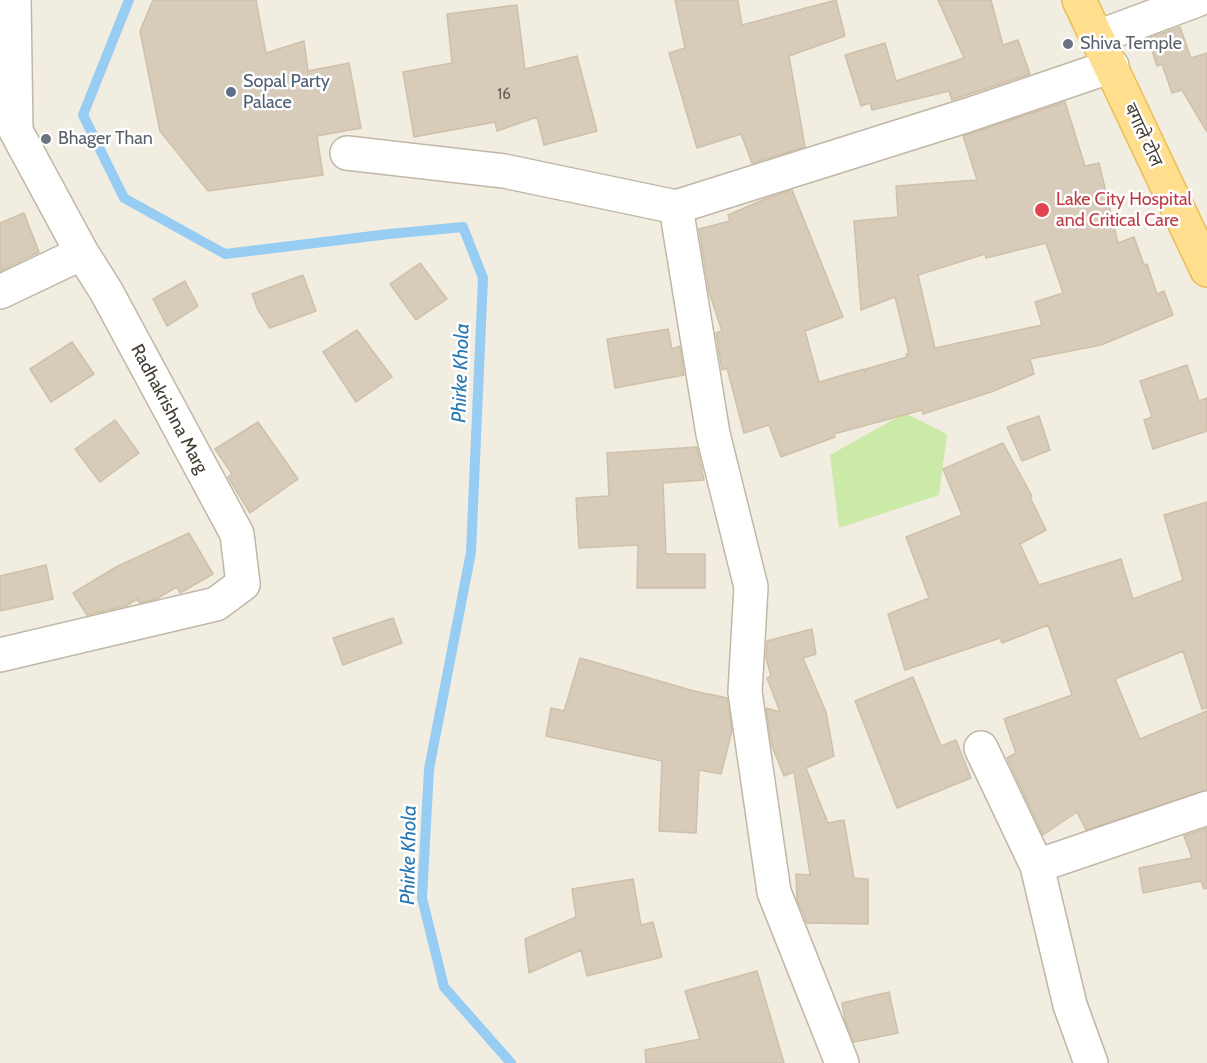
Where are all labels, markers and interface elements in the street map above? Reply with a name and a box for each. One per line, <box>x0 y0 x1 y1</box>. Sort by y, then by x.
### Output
place label: Shiva Temple <box>1080 33 1182 55</box>
marker: Shiva Temple <box>1061 37 1075 51</box>
place label: Sopal Party Palace <box>243 71 330 113</box>
marker: Sopal Party Palace <box>224 85 238 99</box>
house number: 16 <box>497 86 511 104</box>
street label: बगाले टोल <box>1119 100 1167 170</box>
place label: Bhager Than <box>58 128 153 150</box>
marker: Bhager Than <box>39 132 53 146</box>
place label: Lake City Hospital and Critical Care <box>1056 189 1192 232</box>
marker: Lake City Hospital and Critical Care <box>1033 201 1051 219</box>
water label: Phirke Khola <box>447 323 475 423</box>
street label: Radhakrishna Marg <box>126 341 212 477</box>
water label: Phirke Khola <box>396 805 422 905</box>

